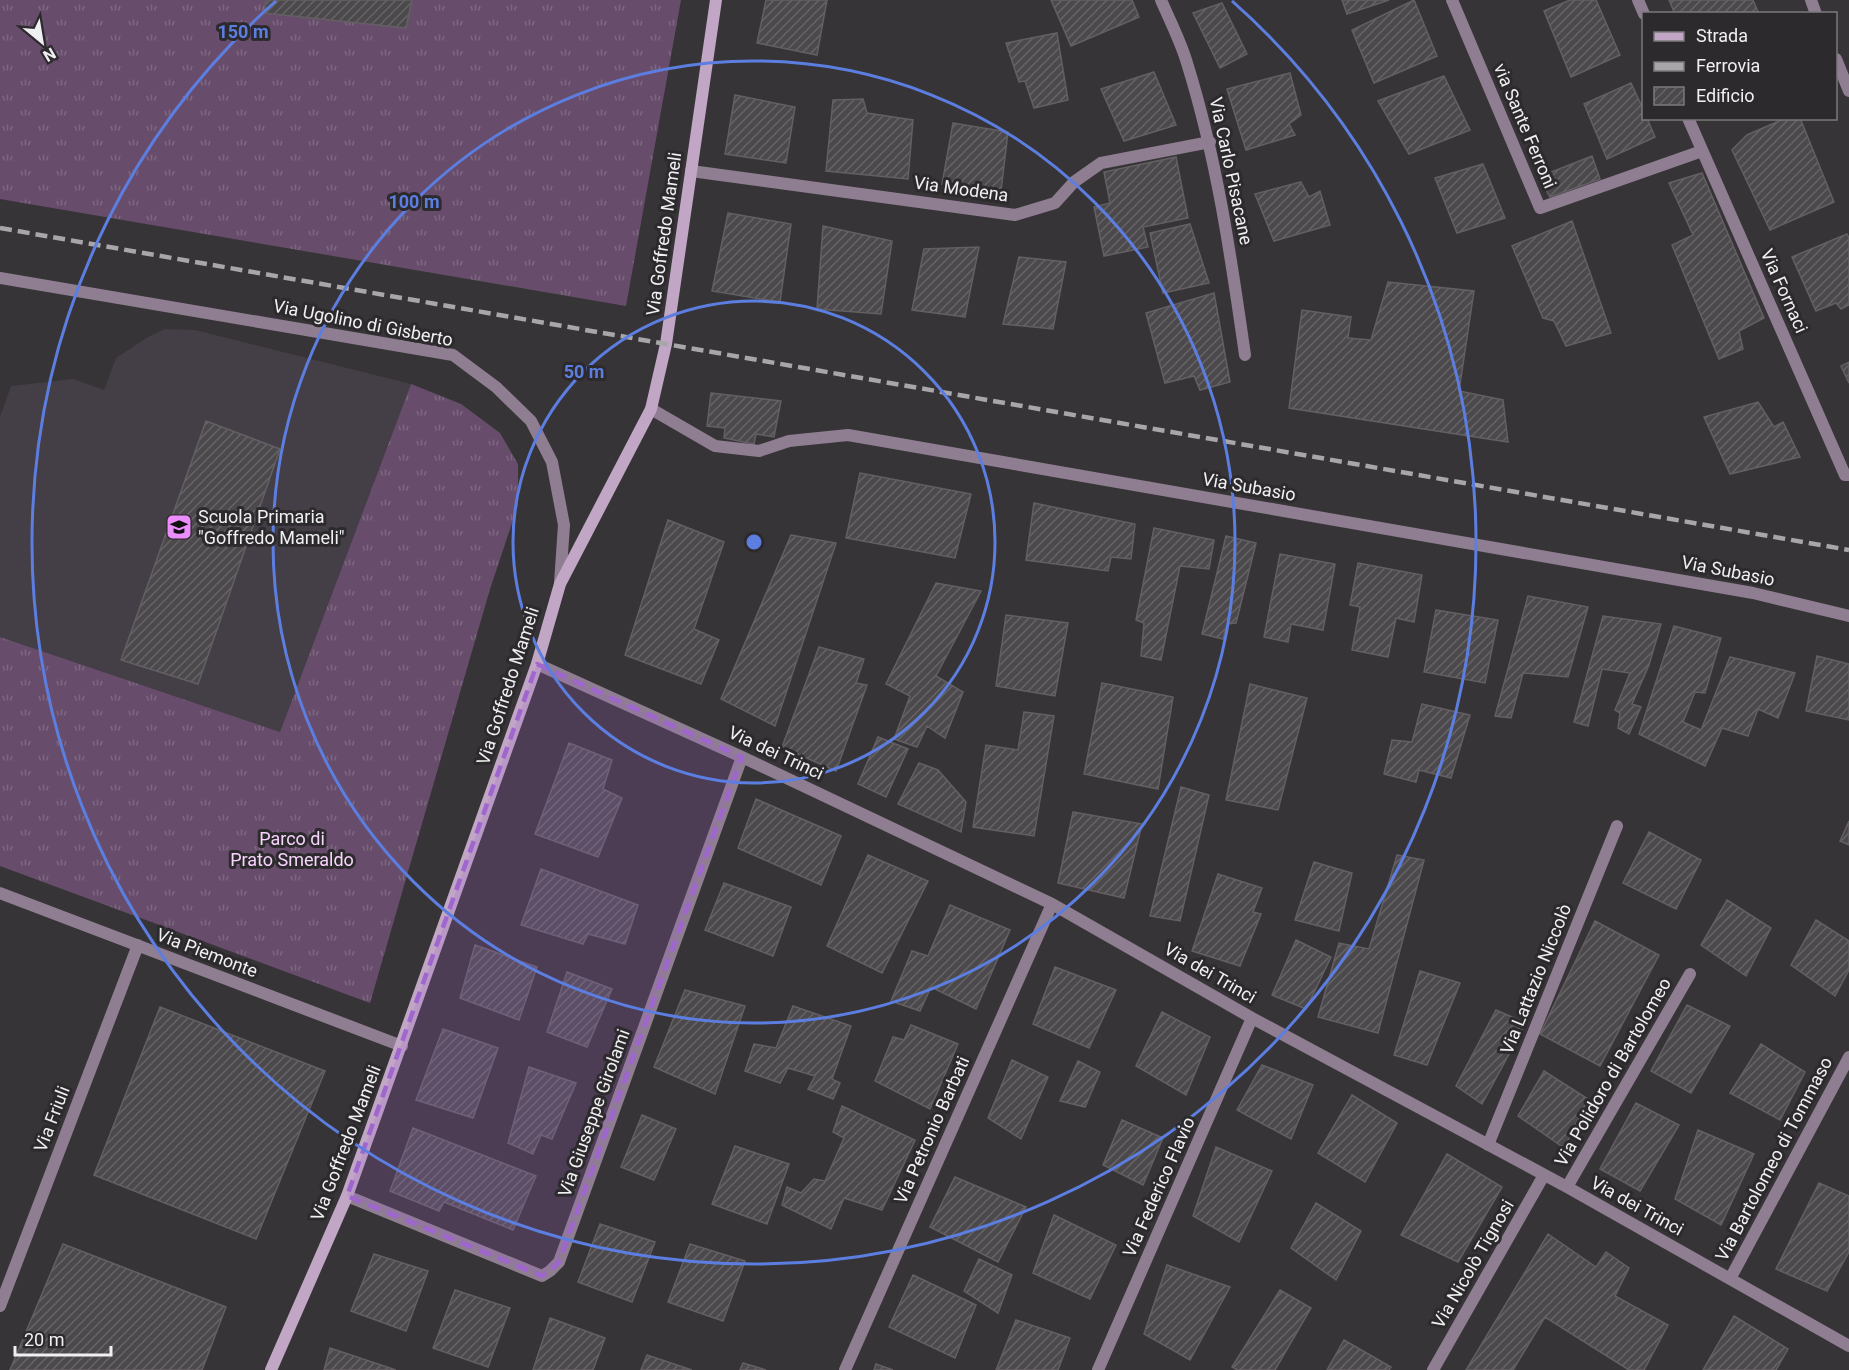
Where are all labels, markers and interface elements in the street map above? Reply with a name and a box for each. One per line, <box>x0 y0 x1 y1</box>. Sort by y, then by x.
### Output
north arrow <box>12 12 72 72</box>
legend <box>1642 12 1837 120</box>
text: 150 m <box>217 21 269 42</box>
text: Strada <box>1696 25 1748 46</box>
text: N <box>40 44 59 66</box>
text: Ferrovia <box>1696 55 1760 76</box>
street label: via Sante Ferroni <box>1490 60 1561 191</box>
text: Edificio <box>1696 85 1755 106</box>
street label: Via Carlo Pisacane <box>1206 95 1257 247</box>
street label: Via Goffredo Mameli <box>642 151 685 317</box>
street label: Via Modena <box>912 171 1010 206</box>
text: 100 m <box>388 191 440 212</box>
street label: Via Fornaci <box>1757 246 1812 336</box>
street label: Via Ugolino di Gisberto <box>271 295 455 350</box>
text: 50 m <box>564 361 604 382</box>
street label: Via Subasio <box>1201 468 1297 505</box>
place label: Scuola Primaria "Goffredo Mameli" <box>198 506 345 548</box>
school or university icon: Scuola Primaria "Goffredo Mameli" <box>164 512 194 542</box>
centre of rings <box>744 532 764 552</box>
street label: Via Subasio <box>1680 551 1777 590</box>
street label: Via Goffredo Mameli <box>472 604 543 768</box>
street label: Via dei Trinci <box>725 721 827 784</box>
park label: Parco di Prato Smeraldo <box>230 828 354 870</box>
street label: Via Lattazio Niccolò <box>1496 901 1575 1057</box>
street label: Via Piemonte <box>154 924 261 981</box>
street label: Via dei Trinci <box>1161 938 1260 1007</box>
street label: Via Polidoro di Bartolomeo <box>1550 974 1675 1170</box>
street label: Via Giuseppe Girolami <box>553 1026 634 1200</box>
street label: Via Petronio Barbati <box>890 1053 974 1207</box>
street label: Via Bartolomeo di Tommaso <box>1711 1053 1836 1264</box>
street label: Via Goffredo Mameli <box>306 1062 385 1224</box>
street label: Via Friuli <box>29 1083 74 1155</box>
street label: Via Federico Flavio <box>1118 1114 1199 1260</box>
street label: Via dei Trinci <box>1587 1172 1687 1240</box>
street label: Via Nicolò Tignosi <box>1427 1196 1518 1332</box>
scale bar <box>15 1319 111 1357</box>
text: 20 m <box>24 1329 64 1350</box>

